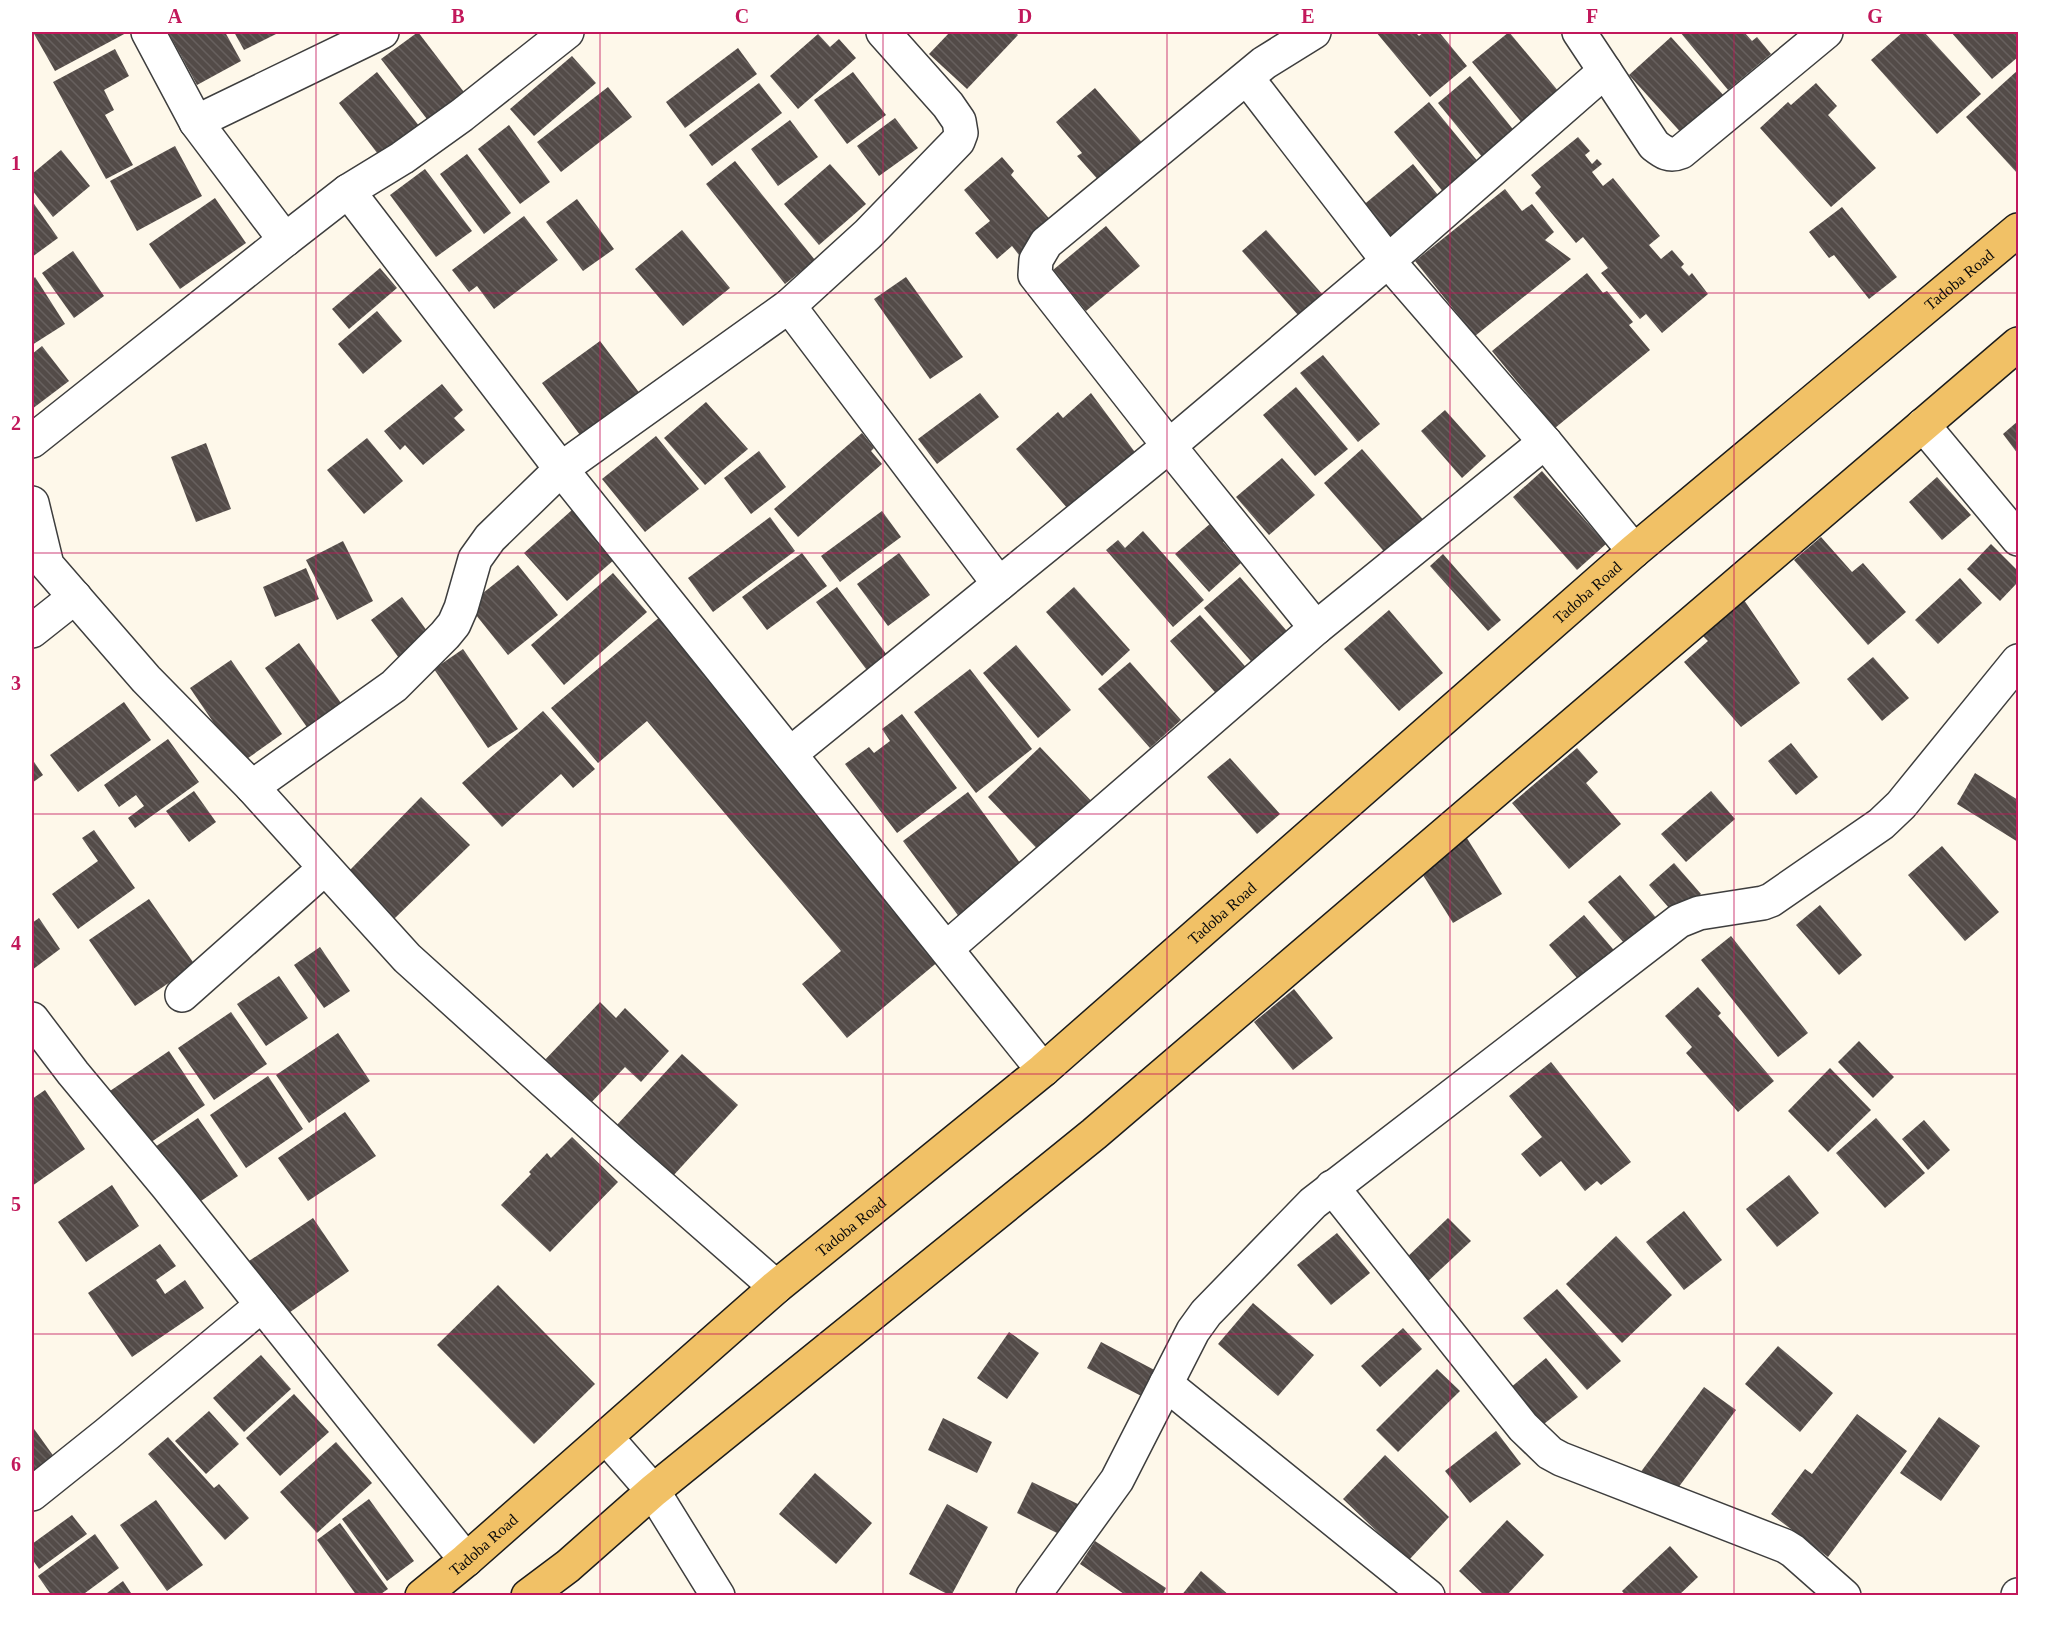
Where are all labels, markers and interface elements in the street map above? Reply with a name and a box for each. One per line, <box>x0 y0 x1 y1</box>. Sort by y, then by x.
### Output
text: A <box>168 5 183 27</box>
text: B <box>451 5 465 27</box>
text: C <box>735 5 749 27</box>
text: D <box>1018 5 1032 27</box>
text: E <box>1301 5 1315 27</box>
text: F <box>1586 5 1598 27</box>
text: G <box>1867 5 1883 27</box>
text: 1 <box>11 152 21 174</box>
street label: Tadoba Road <box>1921 246 1997 313</box>
text: 2 <box>11 412 21 434</box>
street label: Tadoba Road <box>1550 558 1624 627</box>
text: 3 <box>11 672 21 694</box>
street label: Tadoba Road <box>1184 879 1259 947</box>
text: 4 <box>11 932 21 954</box>
text: 5 <box>11 1193 21 1215</box>
street label: Tadoba Road <box>812 1193 889 1260</box>
text: 6 <box>11 1453 21 1475</box>
street label: Tadoba Road <box>446 1510 521 1579</box>

